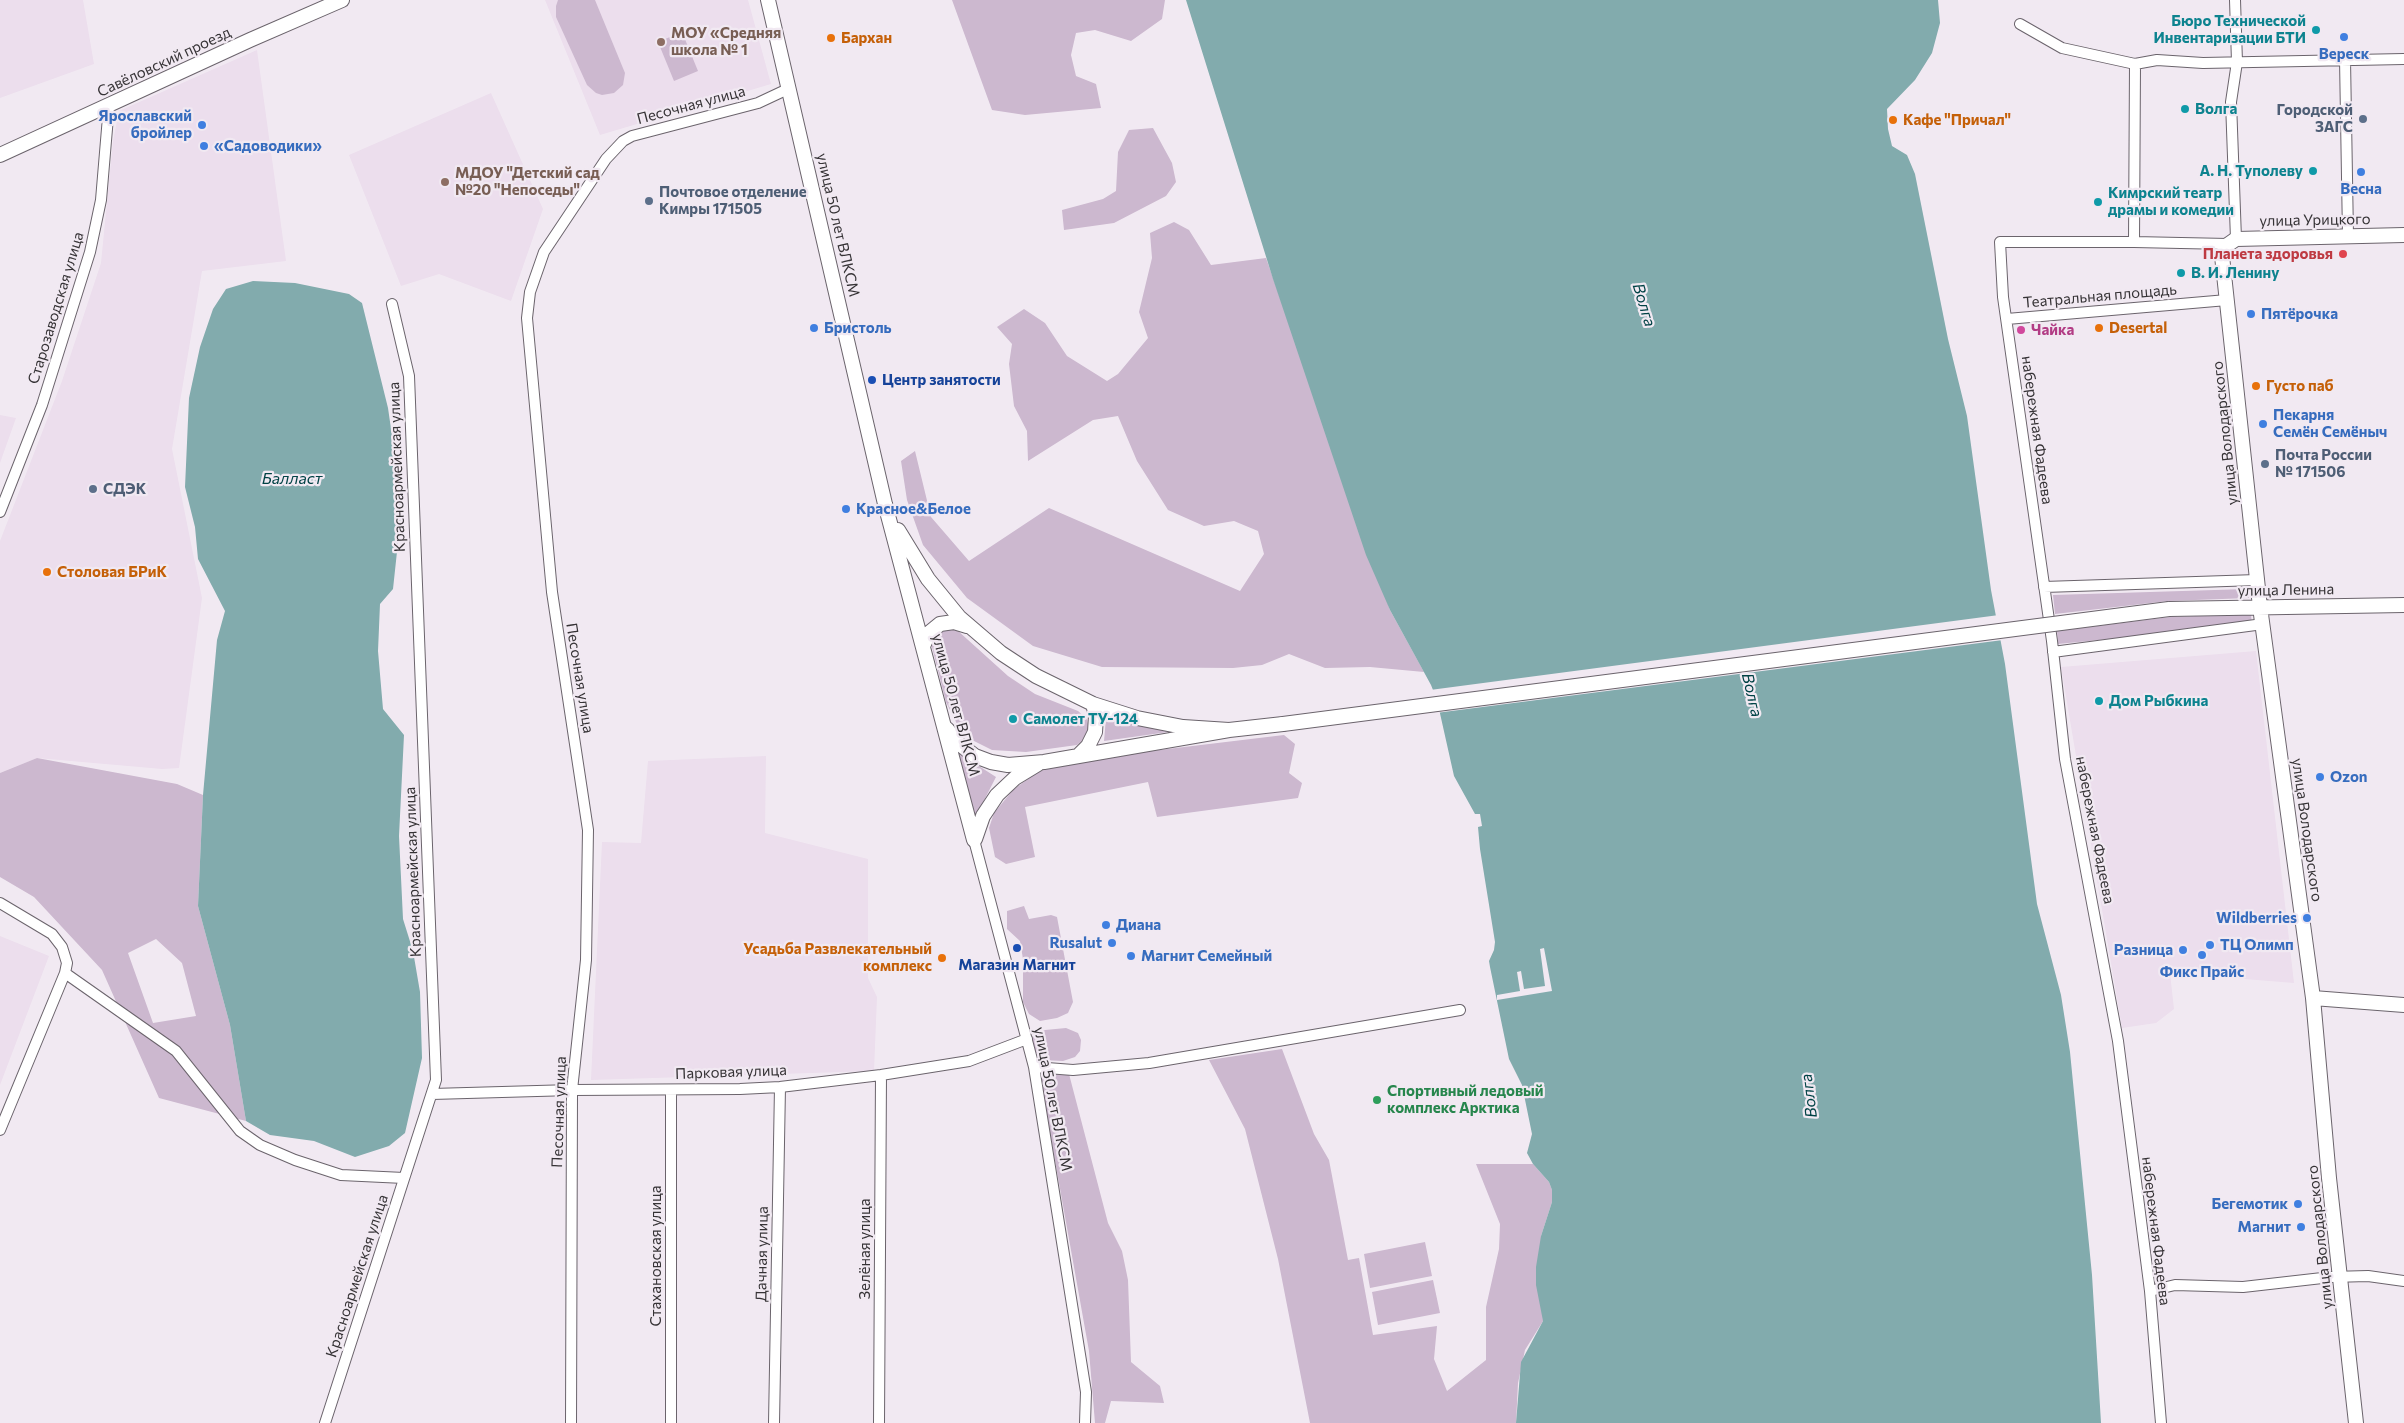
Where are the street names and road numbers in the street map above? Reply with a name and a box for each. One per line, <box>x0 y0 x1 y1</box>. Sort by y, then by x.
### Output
street label: Савёловский проезд <box>94 23 234 101</box>
street label: Песочная улица <box>635 82 747 128</box>
street label: улица 50 лет ВЛКСМ <box>813 151 863 299</box>
street label: улица Урицкого <box>2259 210 2371 230</box>
street label: Старозаводская улица <box>24 230 88 386</box>
street label: Театральная площадь <box>2022 280 2178 312</box>
street label: набережная Фадеева <box>2018 355 2056 505</box>
street label: улица Володарского <box>2208 360 2242 506</box>
street label: Красноармейская улица <box>385 382 409 552</box>
street label: улица Ленина <box>2238 580 2334 600</box>
street label: Песочная улица <box>562 621 598 735</box>
street label: улица 50 лет ВЛКСМ <box>928 632 984 778</box>
street label: набережная Фадеева <box>2072 755 2118 905</box>
street label: улица Володарского <box>2288 757 2326 903</box>
street label: Красноармейская улица <box>401 787 425 957</box>
street label: улица 50 лет ВЛКСМ <box>1030 1025 1076 1173</box>
street label: Песочная улица <box>548 1056 570 1168</box>
street label: Парковая улица <box>675 1061 787 1083</box>
street label: набережная Фадеева <box>2138 1156 2174 1306</box>
street label: улица Володарского <box>2303 1164 2337 1310</box>
street label: Стахановская улица <box>647 1185 665 1327</box>
street label: Красноармейская улица <box>322 1192 392 1360</box>
street label: Зелёная улица <box>856 1198 874 1300</box>
street label: Дачная улица <box>752 1206 772 1302</box>

